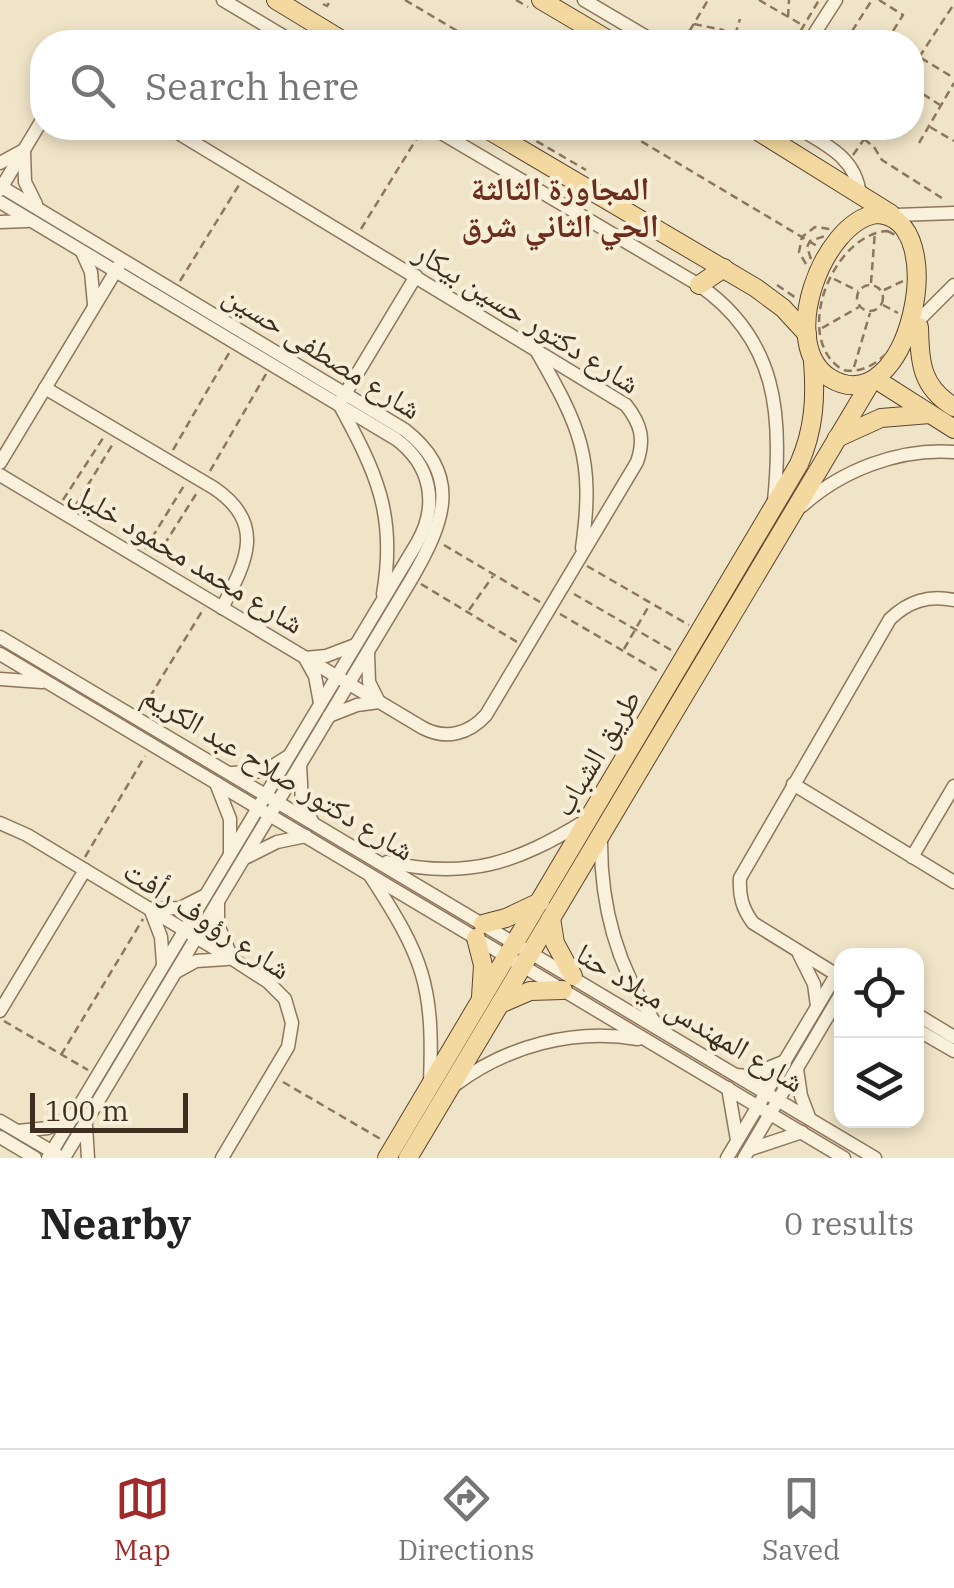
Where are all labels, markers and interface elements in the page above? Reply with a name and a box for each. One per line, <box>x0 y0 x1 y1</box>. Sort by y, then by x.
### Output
search box <box>30 30 924 140</box>
icon: search <box>65 58 120 113</box>
text: Search here <box>145 61 359 110</box>
district label: المجاورة الثالثة الحي الثاني شرق <box>461 167 659 251</box>
street label: شارع دكتور حسين بيكار <box>406 231 648 403</box>
street label: شارع مصطفى حسين <box>216 274 429 428</box>
street label: شارع محمد محمود خليل <box>63 472 312 643</box>
street label: شارع دكتور صلاح عبد الكريم <box>135 675 422 870</box>
street label: طريق الشباب <box>543 682 649 823</box>
street label: شارع رؤوف رأفت <box>116 850 299 988</box>
street label: شارع المهندس ميلاد حنا <box>569 933 812 1101</box>
map controls <box>834 948 924 1128</box>
button: locate <box>834 948 924 1038</box>
button: layers <box>834 1038 924 1128</box>
scale bar <box>30 1088 188 1132</box>
text: 100 m <box>45 1092 129 1129</box>
text: Nearby <box>40 1196 191 1251</box>
text: 0 results <box>784 1202 914 1244</box>
tab: Map <box>114 1471 171 1568</box>
tab: Directions <box>398 1471 535 1568</box>
tab: Saved <box>762 1471 840 1568</box>

